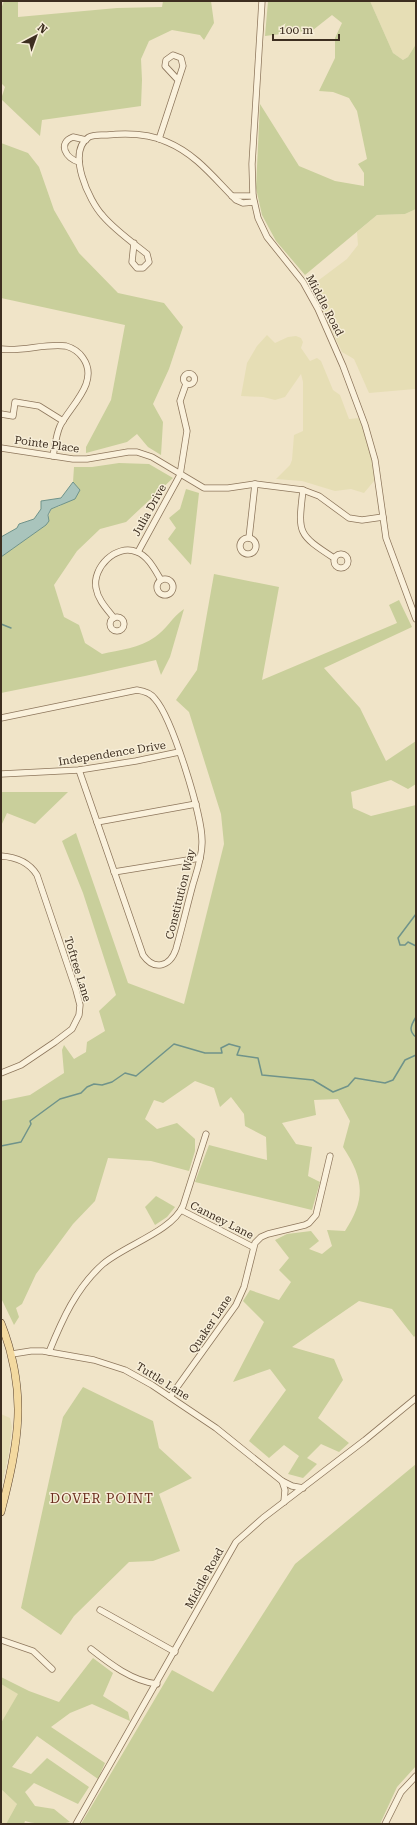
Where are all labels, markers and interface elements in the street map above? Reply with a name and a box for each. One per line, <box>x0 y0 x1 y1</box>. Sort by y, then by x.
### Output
north arrow <box>16 16 56 56</box>
scale bar <box>273 16 339 42</box>
text: N <box>35 21 50 37</box>
text: 100 m <box>279 23 313 37</box>
street label: Middle Road <box>303 272 346 338</box>
street label: Pointe Place <box>14 434 80 455</box>
street label: Julia Drive <box>130 482 169 538</box>
street label: Independence Drive <box>57 739 167 768</box>
street label: Constitution Way <box>163 847 198 941</box>
street label: Toftree Lane <box>61 935 94 1003</box>
street label: Canney Lane <box>188 1199 256 1242</box>
street label: Quaker Lane <box>186 1293 235 1356</box>
street label: Tuttle Lane <box>134 1360 192 1403</box>
district label: DOVER POINT <box>50 1491 154 1506</box>
street label: Middle Road <box>182 1546 226 1611</box>

